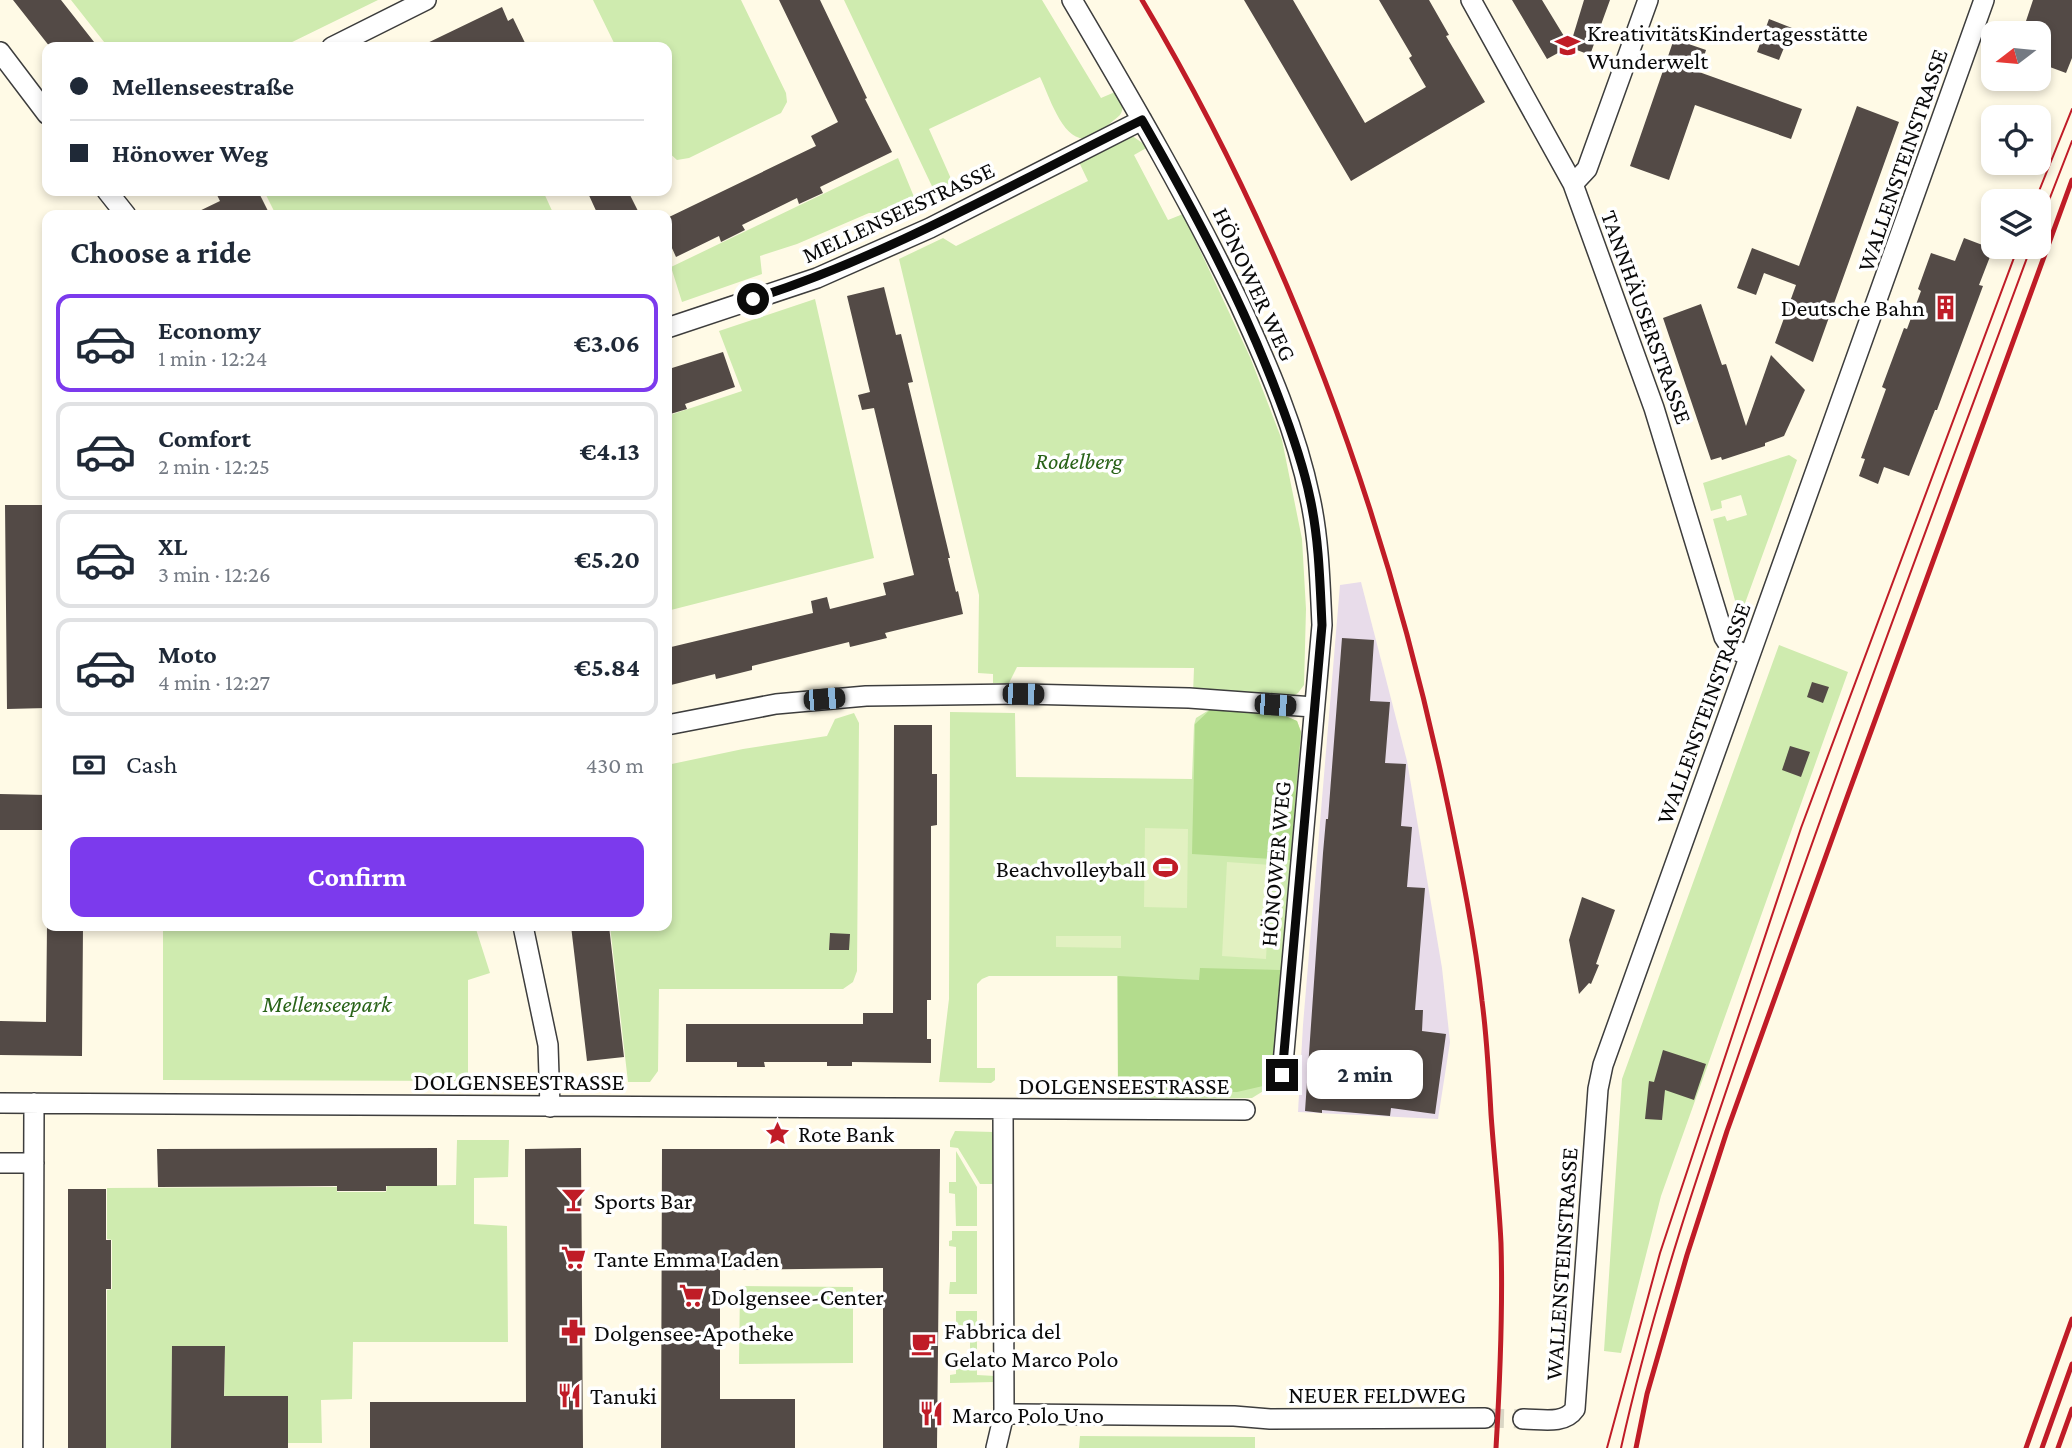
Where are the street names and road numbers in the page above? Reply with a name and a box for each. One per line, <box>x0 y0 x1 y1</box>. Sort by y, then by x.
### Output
street label: WALLENSTEINSTRASSE <box>1851 45 1953 275</box>
street label: MELLENSEESTRASSE <box>798 156 998 268</box>
street label: HÖNOWER WEG <box>1208 203 1302 365</box>
street label: TANNHÄUSERSTRASSE <box>1596 207 1698 427</box>
street label: WALLENSTEINSTRASSE <box>1650 599 1756 827</box>
street label: HÖNOWER WEG <box>1254 780 1296 948</box>
street label: DOLGENSEESTRASSE <box>413 1068 625 1095</box>
street label: DOLGENSEESTRASSE <box>1018 1072 1230 1099</box>
street label: WALLENSTEINSTRASSE <box>1539 1147 1583 1381</box>
street label: NEUER FELDWEG <box>1288 1381 1466 1408</box>

